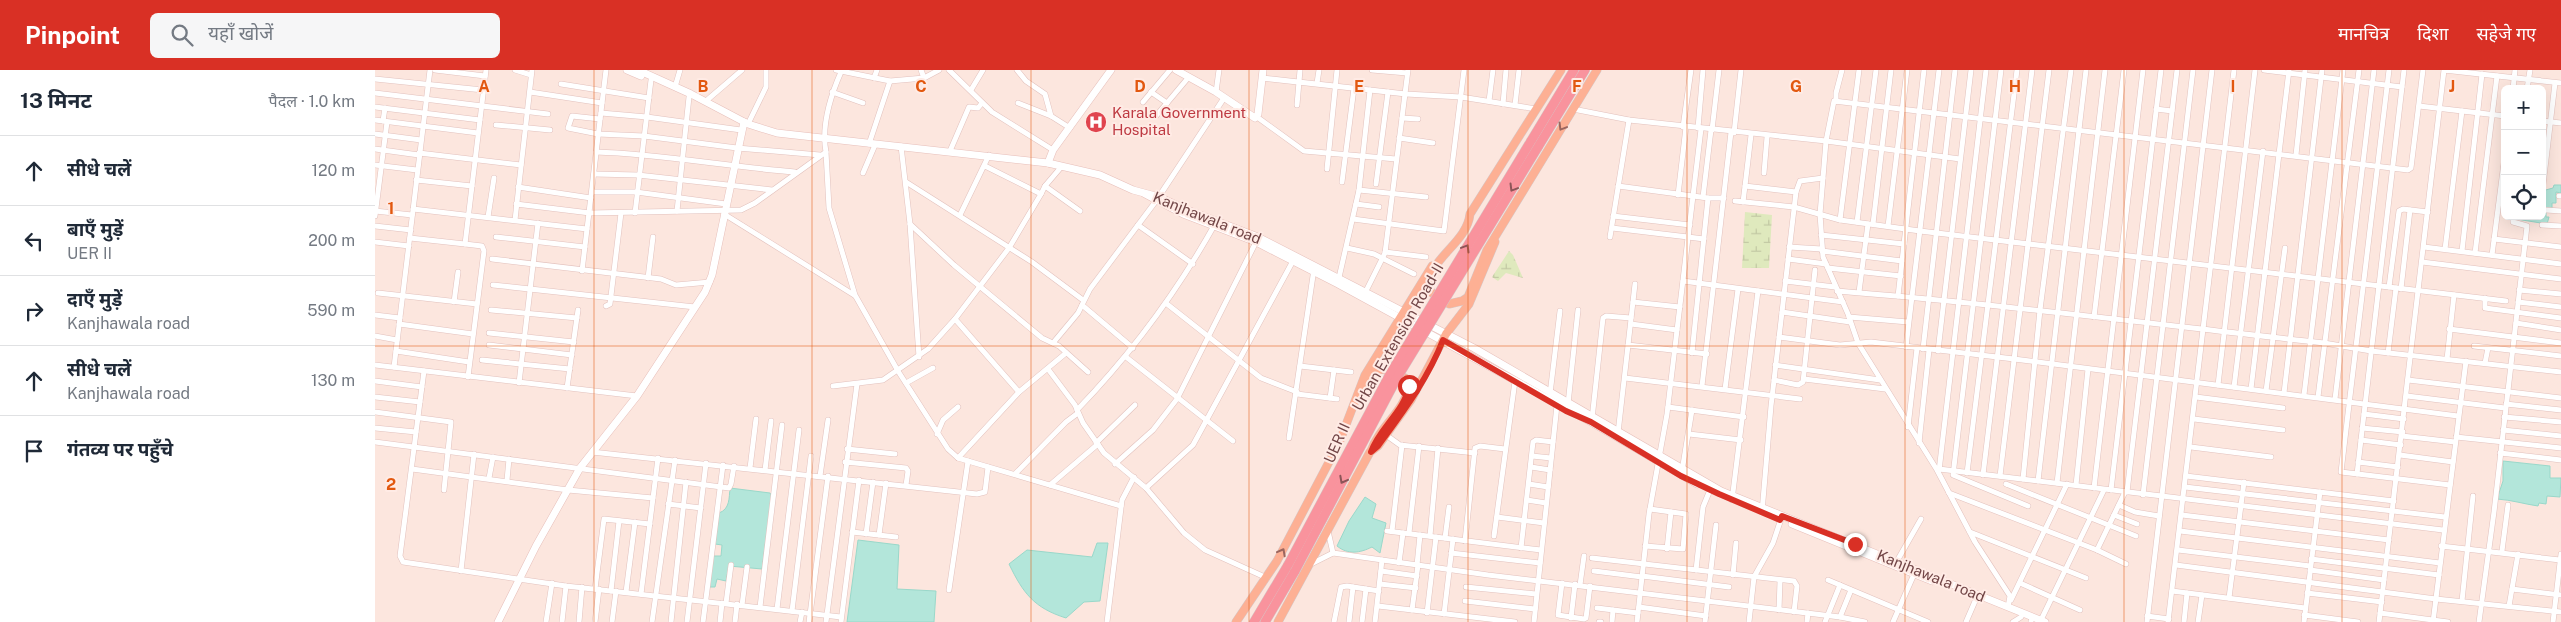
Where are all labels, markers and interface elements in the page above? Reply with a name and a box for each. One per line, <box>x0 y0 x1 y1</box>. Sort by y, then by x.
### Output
search box <box>150 13 500 58</box>
text: Pinpoint <box>25 21 120 49</box>
icon: search <box>168 21 196 49</box>
text: यहाँ खोजें <box>208 22 273 44</box>
text: मानचित्र <box>2338 23 2389 44</box>
text: दिशा <box>2417 23 2448 44</box>
text: सहेजे गए <box>2476 23 2536 44</box>
text: A <box>478 77 490 96</box>
text: B <box>698 77 709 96</box>
text: C <box>915 77 927 96</box>
text: D <box>1134 77 1146 96</box>
text: E <box>1354 77 1364 96</box>
text: F <box>1572 77 1582 96</box>
text: G <box>1790 77 1802 96</box>
text: H <box>2009 77 2021 96</box>
text: I <box>2231 77 2235 96</box>
text: J <box>2449 77 2455 96</box>
map controls <box>2501 85 2546 220</box>
button: + <box>2501 85 2546 130</box>
text: 13 मिनट <box>20 88 92 113</box>
text: पैदल · 1.0 km <box>269 92 355 111</box>
place label: Karala Government Hospital <box>1112 104 1246 138</box>
hospital icon: Karala Government Hospital <box>1084 110 1108 134</box>
one-way arrow <box>1559 121 1569 130</box>
button: − <box>2501 130 2546 175</box>
icon: ahead <box>20 157 48 185</box>
text: सीधे चलें <box>67 158 131 180</box>
text: 120 m <box>311 161 355 180</box>
button: locate <box>2501 175 2546 220</box>
one-way arrow <box>1509 183 1519 192</box>
street label: Kanjhawala road <box>1151 188 1264 247</box>
text: 1 <box>388 199 394 218</box>
text: बाएँ मुड़ें <box>67 218 123 240</box>
icon: left <box>20 227 48 255</box>
text: 200 m <box>308 231 355 250</box>
text: UER II <box>67 244 112 263</box>
one-way arrow <box>1460 245 1470 254</box>
street label: Urban Extension Road-II <box>1348 260 1447 414</box>
text: दाएँ मुड़ें <box>67 288 122 310</box>
icon: right <box>20 297 48 325</box>
text: 590 m <box>307 301 355 320</box>
text: Kanjhawala road <box>67 314 190 333</box>
text: सीधे चलें <box>67 358 131 380</box>
icon: ahead <box>20 367 48 395</box>
text: 130 m <box>311 371 355 390</box>
route start <box>1398 375 1421 398</box>
text: Kanjhawala road <box>67 384 190 403</box>
street label: UER II <box>1320 420 1353 466</box>
icon: arrive <box>20 437 48 465</box>
text: गंतव्य पर पहुँचे <box>67 438 173 460</box>
text: 2 <box>386 475 396 494</box>
one-way arrow <box>1339 475 1349 484</box>
route end <box>1844 533 1867 556</box>
street label: Kanjhawala road <box>1875 546 1988 605</box>
one-way arrow <box>1276 548 1286 557</box>

